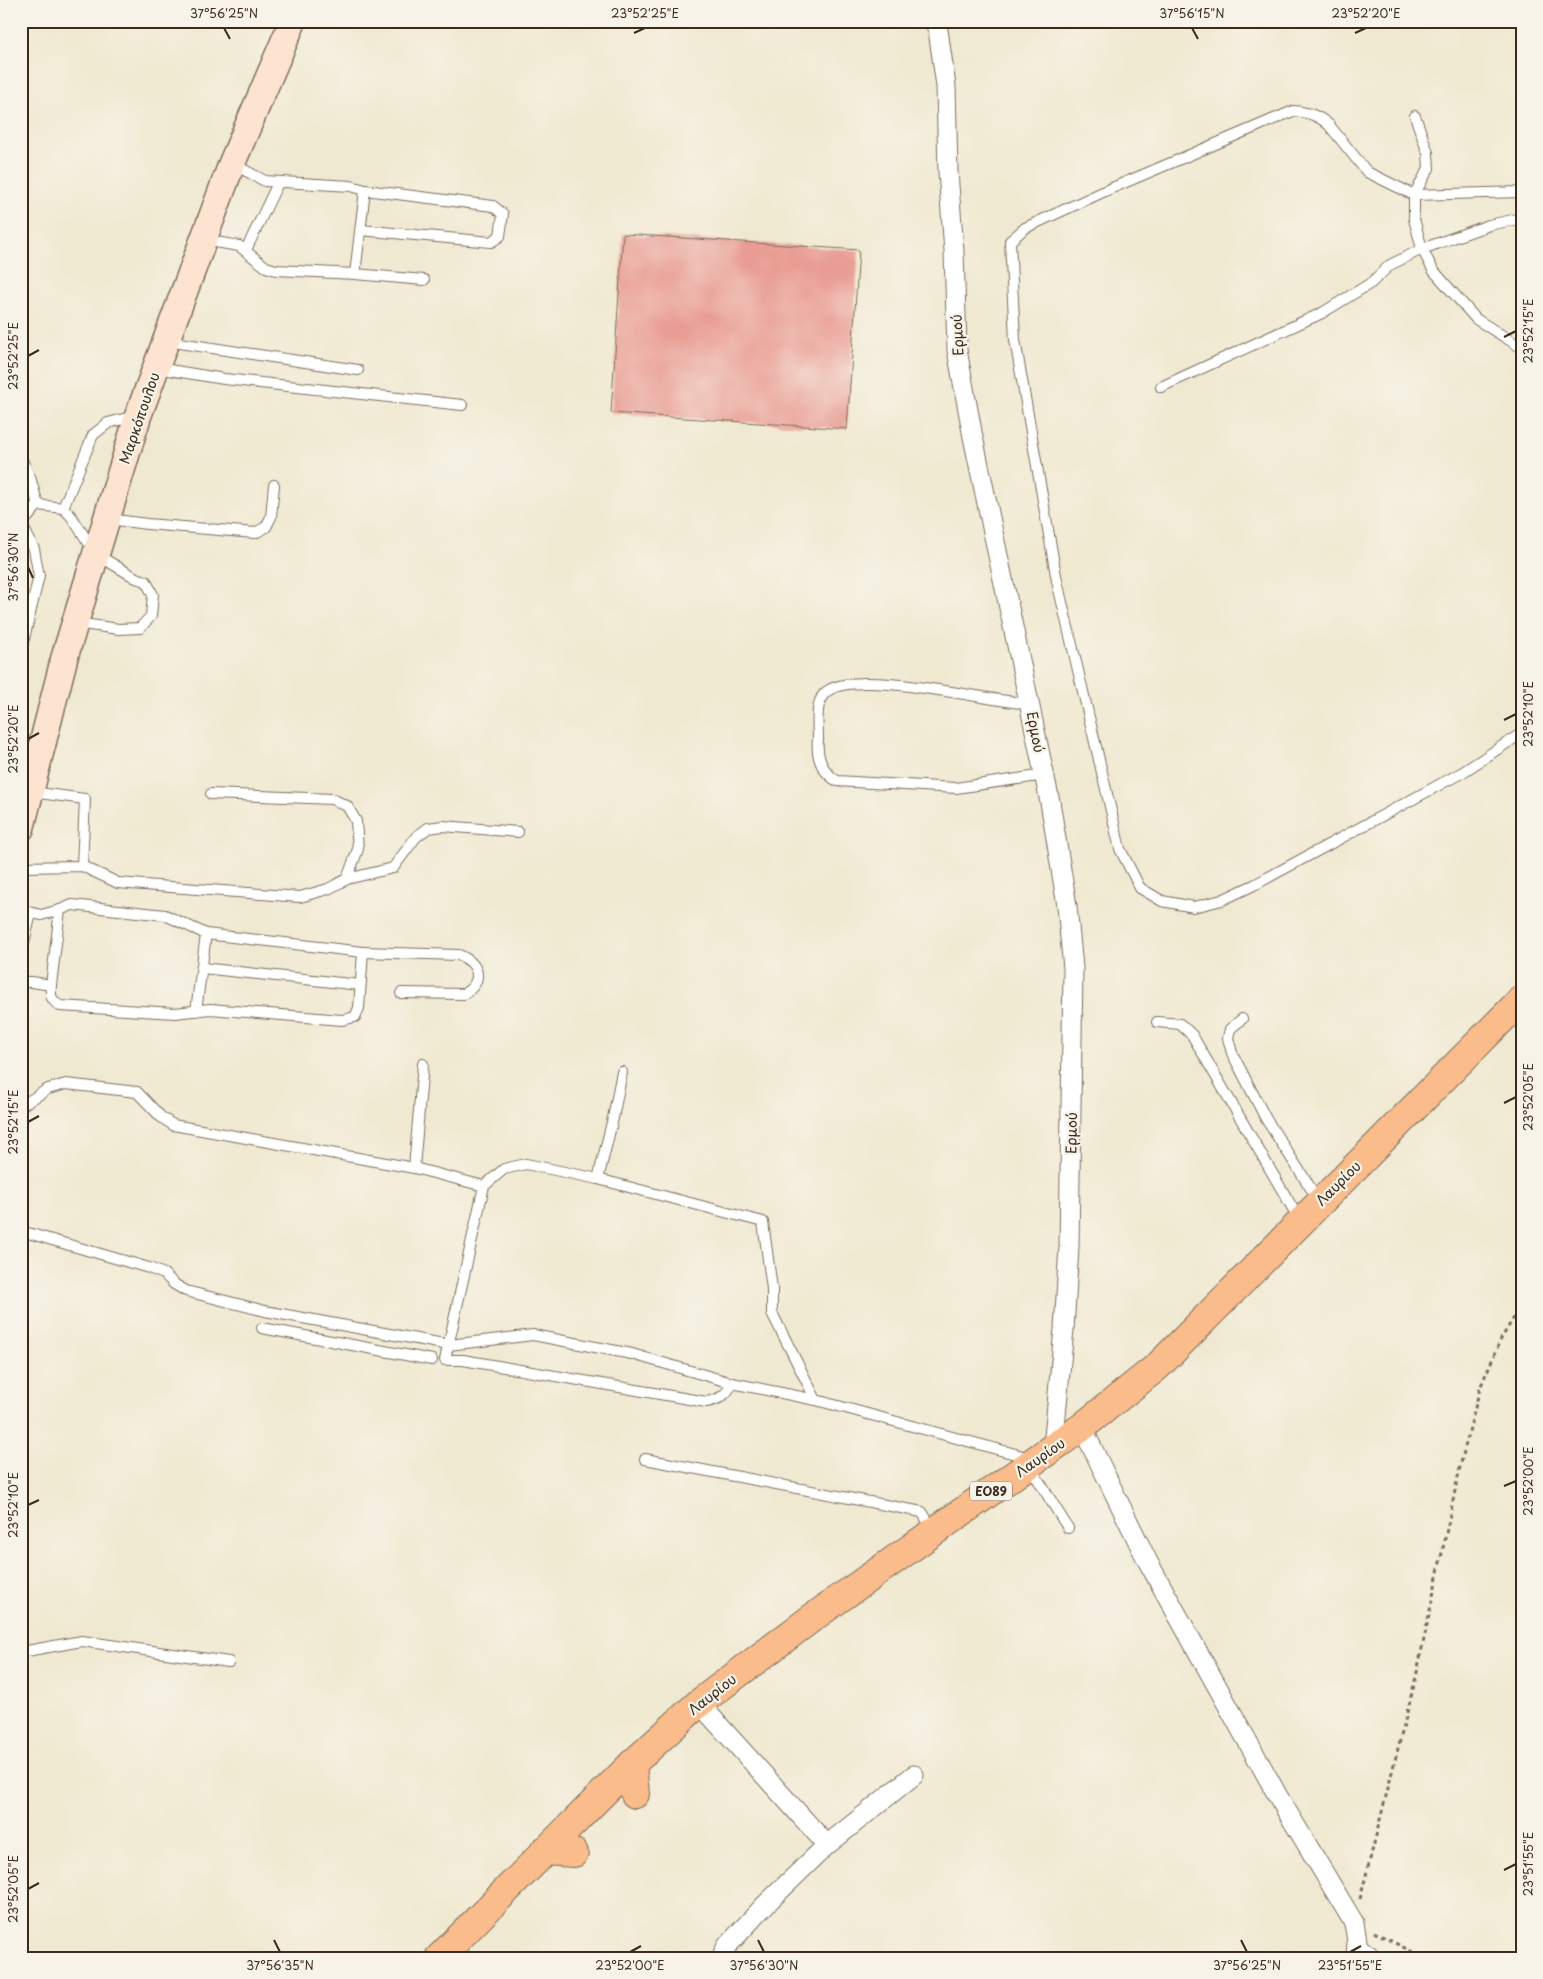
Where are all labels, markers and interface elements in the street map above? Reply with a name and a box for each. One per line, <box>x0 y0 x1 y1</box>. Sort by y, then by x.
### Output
text: 37°56'25"N <box>190 4 258 22</box>
text: 23°52'25"E <box>611 4 679 22</box>
text: 37°56'15"N <box>1159 4 1225 22</box>
text: 23°52'20"E <box>1331 4 1401 22</box>
text: 23°52'15"E <box>1519 298 1537 364</box>
street label: Ερμού <box>945 314 969 356</box>
text: 23°52'25"E <box>4 322 22 390</box>
street label: Μαρκόπουλου <box>113 369 165 467</box>
text: 37°56'30"N <box>4 533 22 601</box>
text: 23°52'10"E <box>1519 681 1537 747</box>
text: 23°52'20"E <box>4 704 22 774</box>
street label: Ερμού <box>1022 710 1050 754</box>
text: 23°52'05"E <box>1519 1063 1537 1131</box>
text: 23°52'15"E <box>4 1089 22 1155</box>
street label: Ερμού <box>1060 1112 1082 1154</box>
street label: Λαυρίου <box>1311 1156 1365 1210</box>
street label: Λαυρίου <box>1011 1432 1069 1482</box>
text: 23°52'00"E <box>1519 1446 1537 1516</box>
text: 23°52'10"E <box>4 1472 22 1538</box>
road number: ΕΟ89 <box>970 1482 1012 1500</box>
street label: Λαυρίου <box>683 1668 741 1720</box>
text: 23°51'55"E <box>1519 1832 1537 1896</box>
text: 23°52'05"E <box>4 1855 22 1923</box>
text: 37°56'35"N <box>246 1956 314 1974</box>
text: 23°52'00"E <box>595 1956 665 1974</box>
text: 37°56'30"N <box>730 1956 798 1974</box>
text: 37°56'25"N <box>1213 1956 1281 1974</box>
text: 23°51'55"E <box>1318 1956 1382 1974</box>

